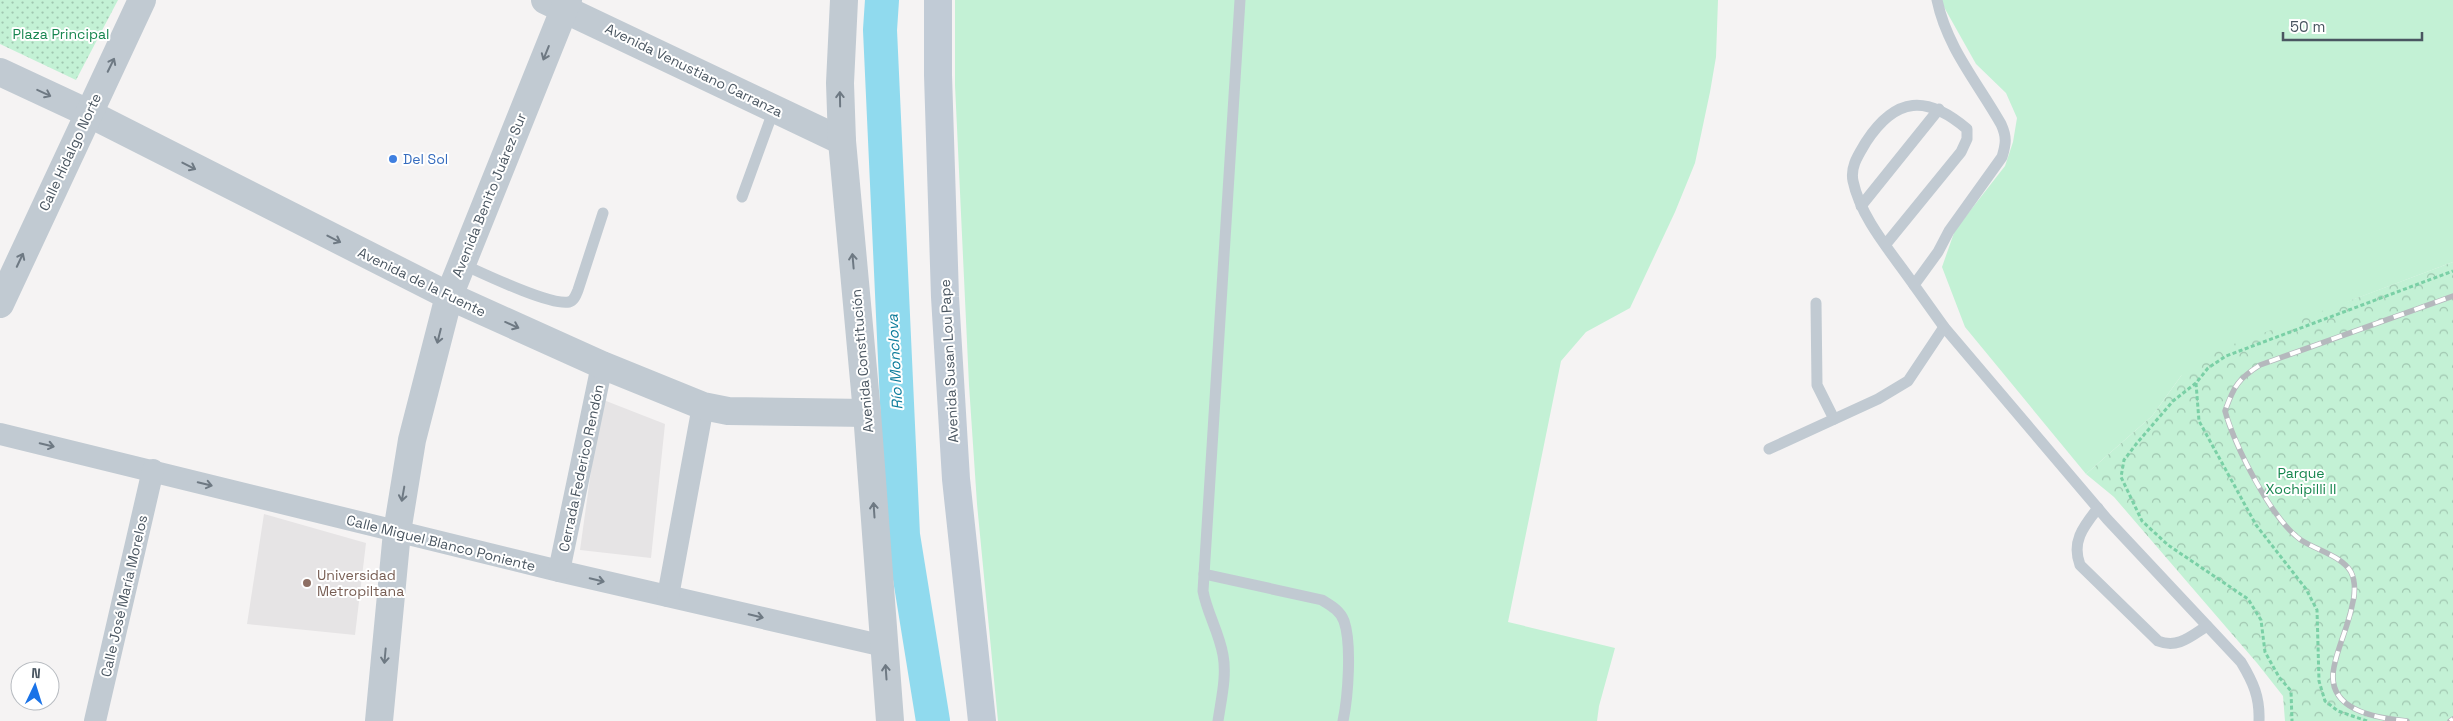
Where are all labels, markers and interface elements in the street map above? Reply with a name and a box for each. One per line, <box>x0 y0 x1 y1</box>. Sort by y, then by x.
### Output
scale bar <box>2283 10 2422 42</box>
text: 50 m <box>2290 17 2325 36</box>
street label: Avenida Venustiano Carranza <box>602 19 786 121</box>
park label: Plaza Principal <box>13 25 109 43</box>
one-way arrow <box>541 46 550 61</box>
one-way arrow <box>107 58 116 73</box>
one-way arrow <box>36 88 51 98</box>
street label: Calle Hidalgo Norte <box>35 90 105 214</box>
one-way arrow <box>836 92 845 108</box>
street label: Avenida Benito Juárez Sur <box>448 110 530 280</box>
place label: Del Sol <box>403 150 448 168</box>
marker: Del Sol <box>387 153 399 165</box>
one-way arrow <box>181 162 196 171</box>
one-way arrow <box>326 235 341 244</box>
street label: Avenida de la Fuente <box>355 243 489 321</box>
one-way arrow <box>16 253 26 268</box>
one-way arrow <box>848 254 858 270</box>
street label: Avenida Susan Lou Pape <box>936 279 962 443</box>
street label: Avenida Constitución <box>847 288 877 434</box>
water label: Río Monclova <box>882 313 906 410</box>
one-way arrow <box>504 320 519 330</box>
one-way arrow <box>434 327 443 343</box>
street label: Cerrada Federico Rendón <box>554 383 608 553</box>
one-way arrow <box>39 441 55 450</box>
park label: Parque Xochipilli II <box>2266 464 2336 498</box>
one-way arrow <box>197 480 213 489</box>
one-way arrow <box>398 486 408 502</box>
one-way arrow <box>869 503 879 519</box>
street label: Calle Miguel Blanco Poniente <box>345 511 537 575</box>
street label: Calle José María Morelos <box>97 513 151 679</box>
place label: Universidad Metropiltana <box>317 566 404 600</box>
one-way arrow <box>589 576 605 585</box>
marker: Universidad Metropiltana <box>301 577 313 589</box>
one-way arrow <box>747 612 763 622</box>
one-way arrow <box>380 647 390 663</box>
north arrow <box>10 661 60 711</box>
text: N <box>31 664 41 682</box>
one-way arrow <box>881 665 890 681</box>

